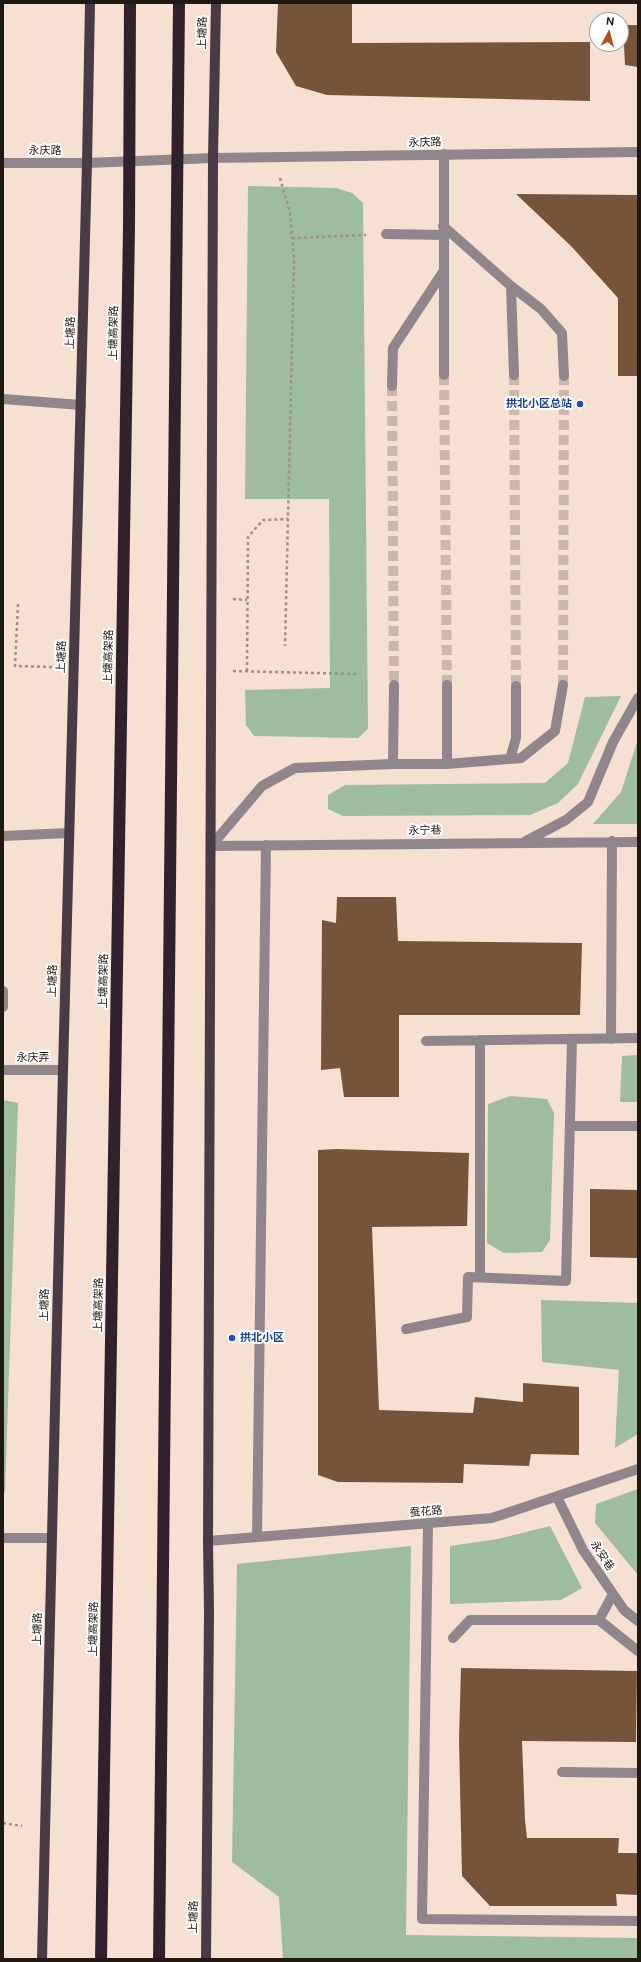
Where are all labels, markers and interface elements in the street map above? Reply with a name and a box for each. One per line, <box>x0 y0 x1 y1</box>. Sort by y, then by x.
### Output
north arrow <box>589 12 629 52</box>
text: N <box>606 14 615 29</box>
street label: 上塘路 <box>196 16 210 50</box>
street label: 永庆路 <box>408 136 442 150</box>
street label: 永庆路 <box>29 144 61 158</box>
street label: 上塘高架路 <box>107 305 121 361</box>
street label: 上塘路 <box>64 316 78 350</box>
place label: 拱北小区总站 <box>506 397 572 411</box>
marker: 拱北小区总站 <box>575 399 585 409</box>
street label: 上塘高架路 <box>102 629 116 685</box>
street label: 上塘路 <box>55 640 69 674</box>
street label: 永宁巷 <box>408 824 442 838</box>
street label: 上塘高架路 <box>97 953 111 1009</box>
street label: 上塘路 <box>46 964 60 998</box>
street label: 永庆弄 <box>17 1051 49 1065</box>
street label: 上塘高架路 <box>92 1277 106 1333</box>
street label: 上塘路 <box>38 1288 52 1322</box>
place label: 拱北小区 <box>240 1331 284 1345</box>
marker: 拱北小区 <box>227 1333 237 1343</box>
street label: 蚕花路 <box>409 1504 443 1520</box>
street label: 永安巷 <box>587 1539 617 1573</box>
street label: 上塘高架路 <box>87 1601 101 1657</box>
street label: 上塘路 <box>31 1612 45 1646</box>
street label: 上塘路 <box>187 1900 201 1934</box>

